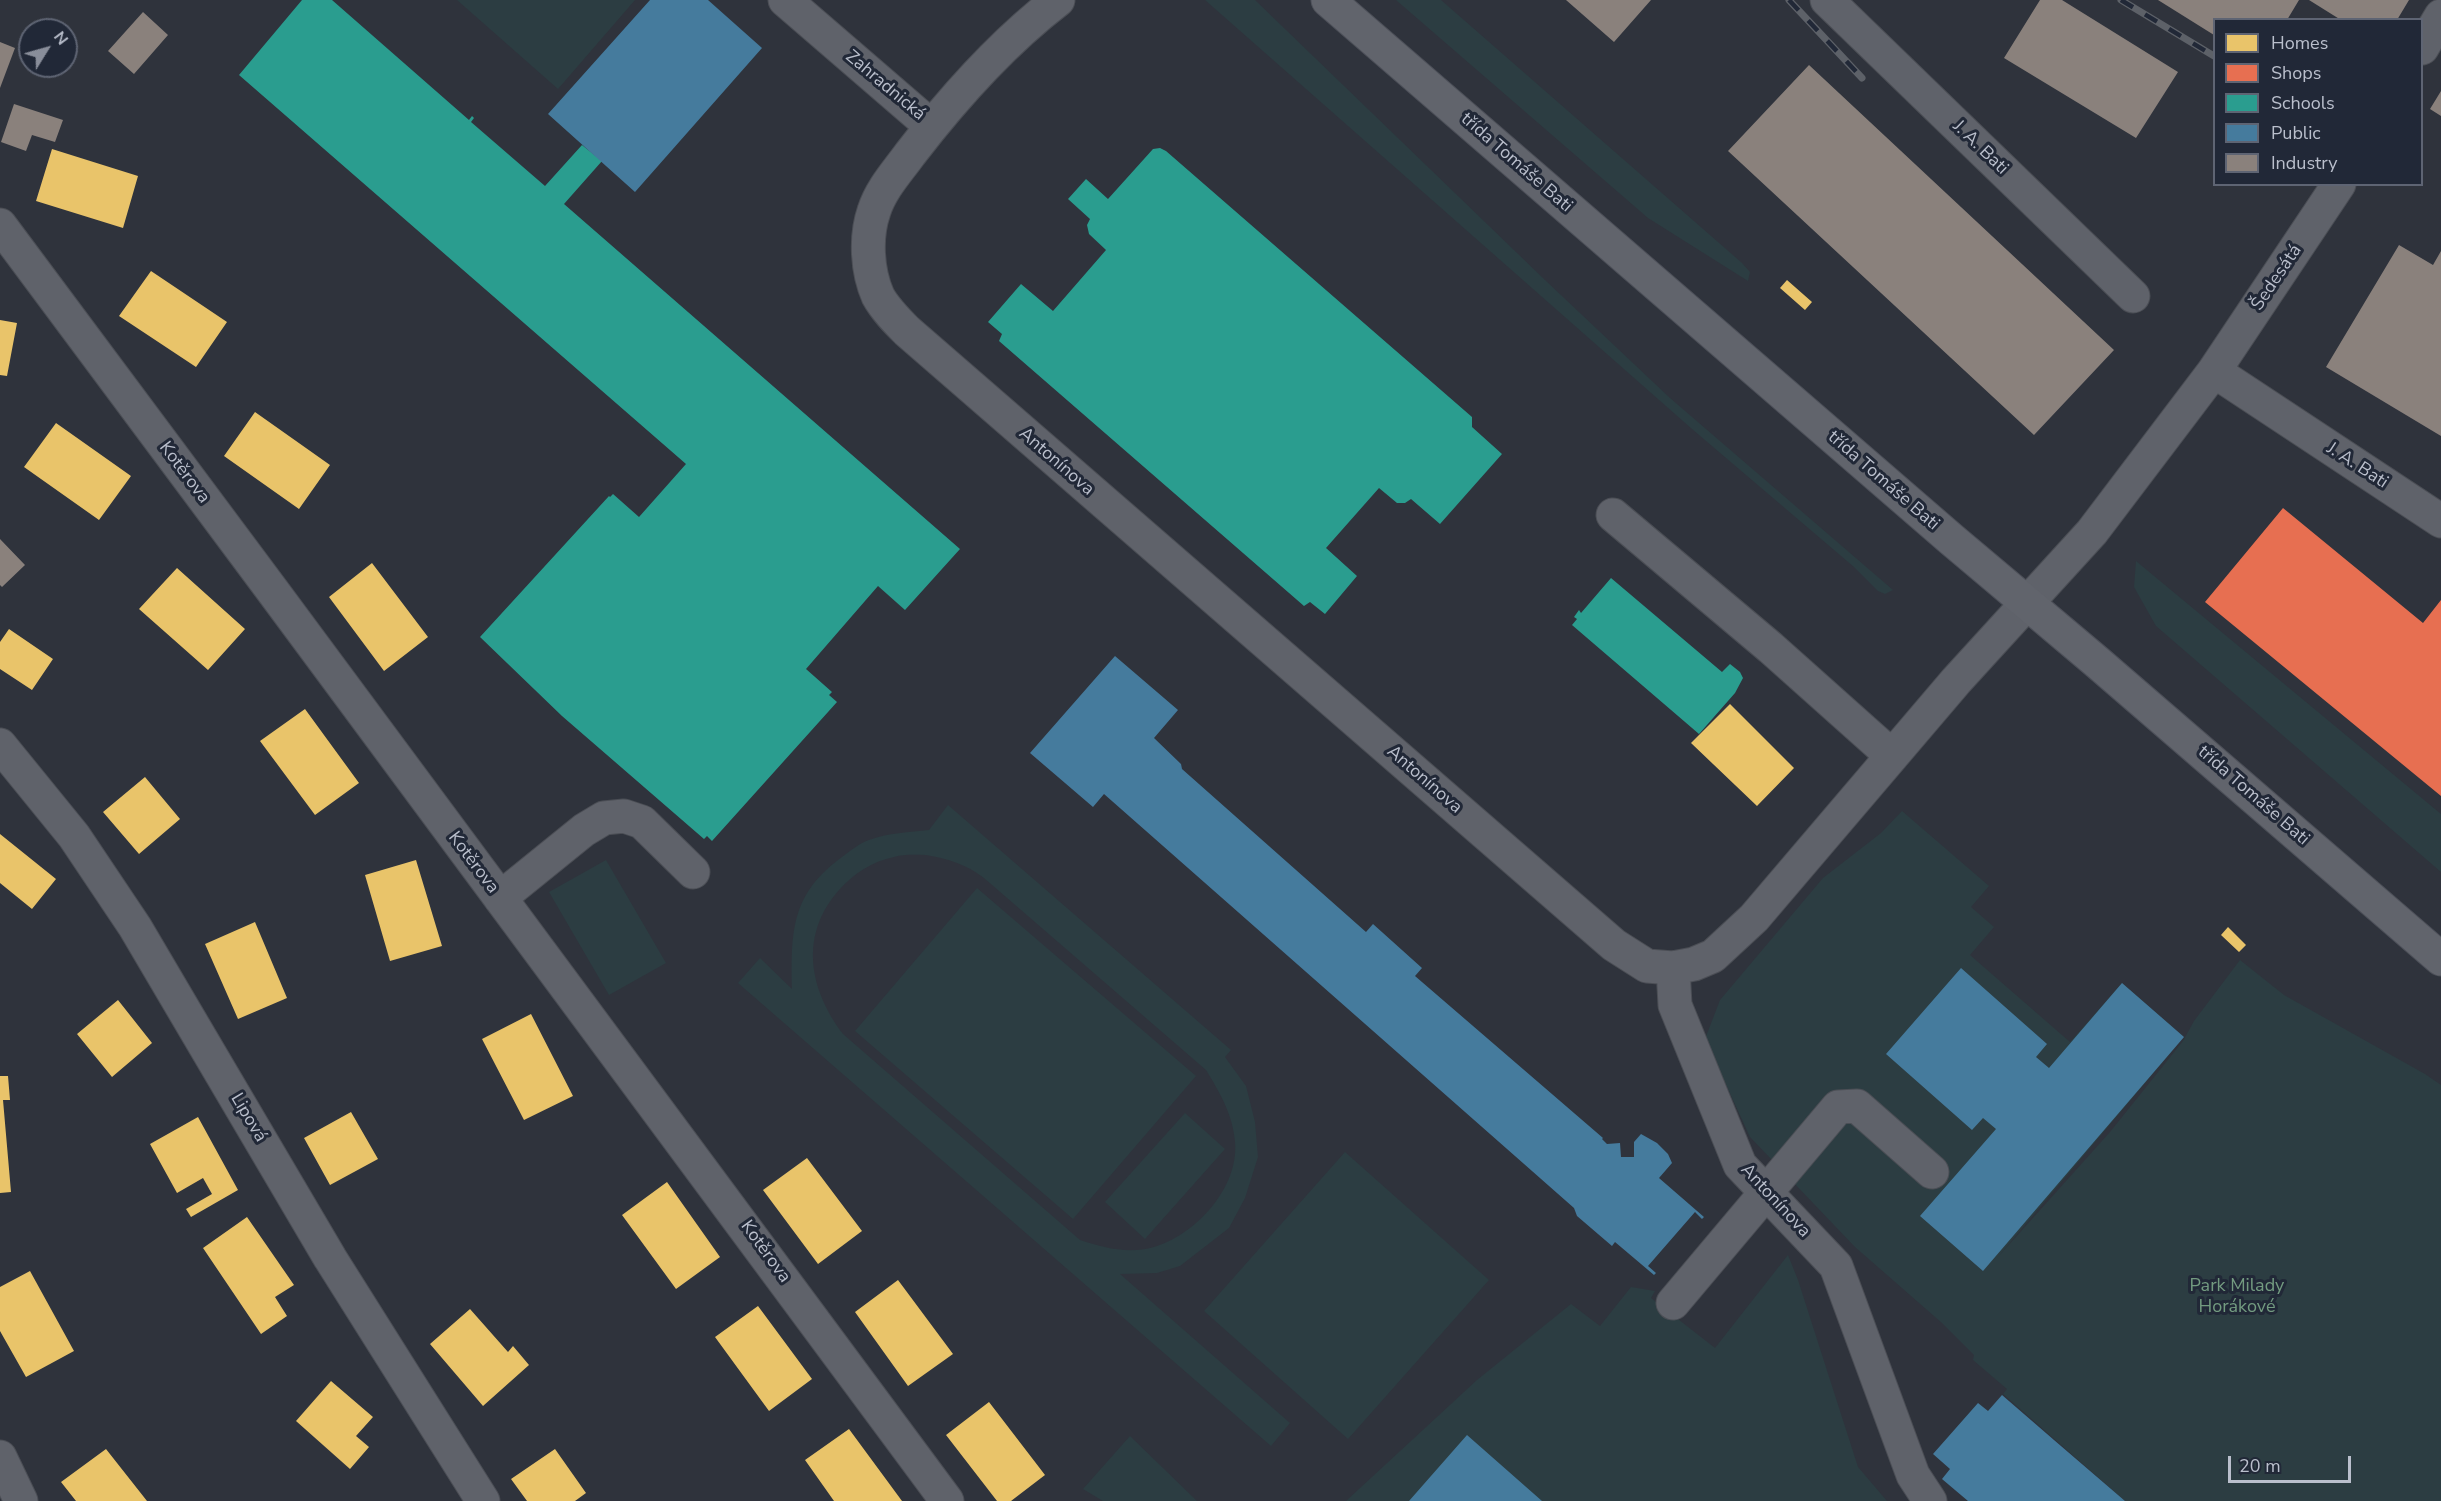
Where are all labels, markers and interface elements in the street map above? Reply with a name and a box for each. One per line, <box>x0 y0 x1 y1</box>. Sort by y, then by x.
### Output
north arrow <box>18 18 78 78</box>
legend <box>2213 18 2423 186</box>
text: N <box>48 27 73 50</box>
text: Homes <box>2271 31 2328 55</box>
street label: Zahradnická <box>841 46 929 126</box>
text: Shops <box>2271 61 2321 85</box>
text: Schools <box>2271 91 2335 115</box>
street label: třída Tomáše Bati <box>1456 109 1576 217</box>
street label: J. A. Bati <box>1948 116 2012 180</box>
text: Public <box>2271 121 2321 145</box>
text: Industry <box>2271 151 2338 175</box>
street label: Šedesátá <box>2247 241 2307 315</box>
street label: Antonínova <box>1014 423 1098 501</box>
street label: třída Tomáše Bati <box>1823 427 1943 535</box>
street label: Kotěrova <box>154 438 214 508</box>
street label: J. A. Bati <box>2322 438 2392 494</box>
street label: Antonínova <box>1382 741 1466 819</box>
street label: třída Tomáše Bati <box>2193 742 2313 850</box>
street label: Kotěrova <box>443 828 503 898</box>
street label: Lipová <box>225 1090 271 1146</box>
street label: Antonínova <box>1735 1160 1815 1242</box>
street label: Kotěrova <box>735 1217 795 1287</box>
park label: Park Milady Horákové <box>2190 1276 2284 1318</box>
scale bar <box>2231 1444 2354 1482</box>
text: 20 m <box>2239 1454 2281 1478</box>

